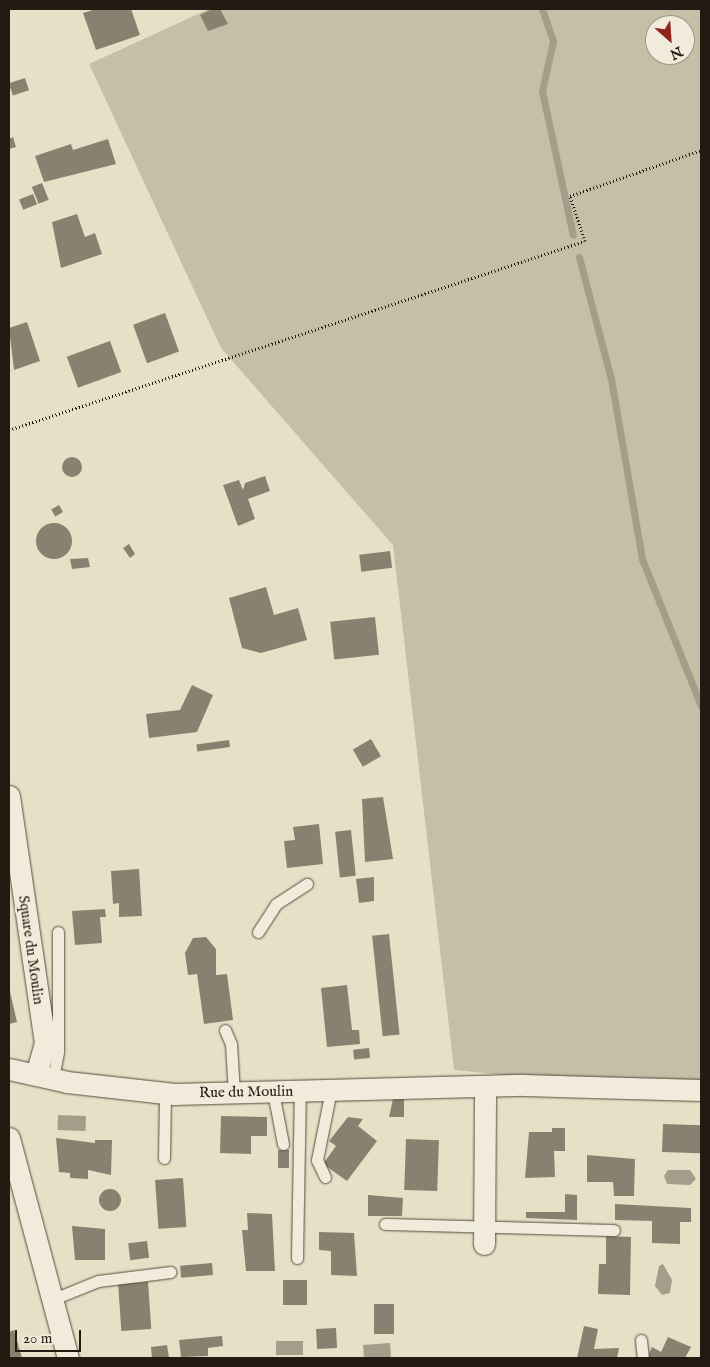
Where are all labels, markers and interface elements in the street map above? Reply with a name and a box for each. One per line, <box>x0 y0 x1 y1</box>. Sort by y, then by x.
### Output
north arrow <box>645 15 695 65</box>
text: N <box>667 42 686 63</box>
street label: Square du Moulin <box>14 894 48 1006</box>
street label: Rue du Moulin <box>199 1082 293 1102</box>
scale bar <box>18 1320 84 1352</box>
text: 20 m <box>23 1329 52 1348</box>

